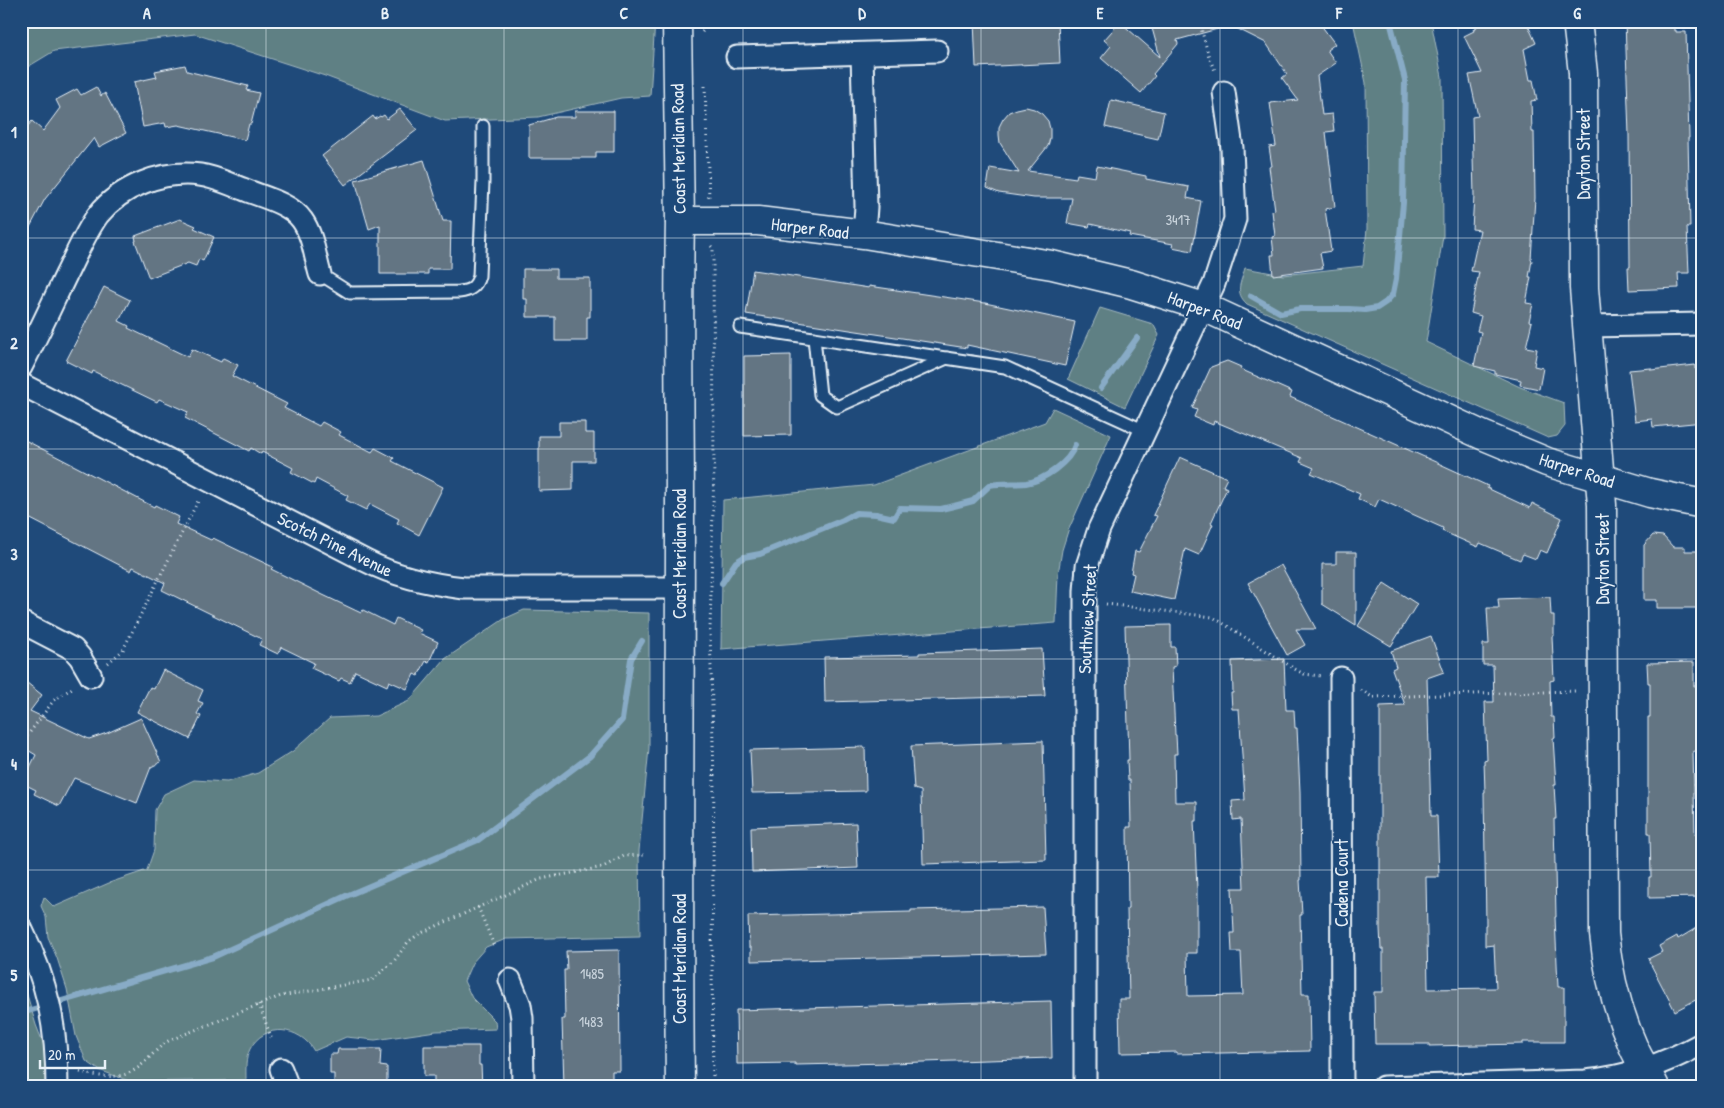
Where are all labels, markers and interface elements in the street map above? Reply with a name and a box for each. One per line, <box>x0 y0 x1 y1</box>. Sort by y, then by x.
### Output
text: A <box>143 2 151 24</box>
text: B <box>381 2 389 24</box>
text: C <box>620 2 629 24</box>
text: D <box>858 2 866 24</box>
text: E <box>1096 2 1104 24</box>
text: F <box>1335 2 1343 24</box>
text: G <box>1573 2 1581 24</box>
street label: Coast Meridian Road <box>664 84 692 214</box>
street label: Dayton Street <box>1571 108 1596 199</box>
text: 1 <box>11 121 17 143</box>
house number: 3417 <box>1165 209 1191 230</box>
street label: Harper Road <box>770 211 850 245</box>
street label: Harper Road <box>1164 284 1246 336</box>
text: 2 <box>10 332 18 354</box>
street label: Harper Road <box>1536 446 1618 494</box>
street label: Coast Meridian Road <box>667 489 692 619</box>
street label: Scotch Pine Avenue <box>273 505 397 583</box>
street label: Dayton Street <box>1590 513 1615 604</box>
text: 3 <box>10 543 18 565</box>
street label: Southview Street <box>1072 563 1102 674</box>
text: 4 <box>11 753 17 775</box>
street label: Cadena Court <box>1329 838 1354 927</box>
street label: Coast Meridian Road <box>667 894 692 1024</box>
house number: 1485 <box>580 963 605 984</box>
text: 5 <box>11 964 18 986</box>
house number: 1483 <box>579 1011 603 1032</box>
scale bar <box>40 1038 105 1070</box>
text: 20 m <box>48 1044 75 1065</box>

